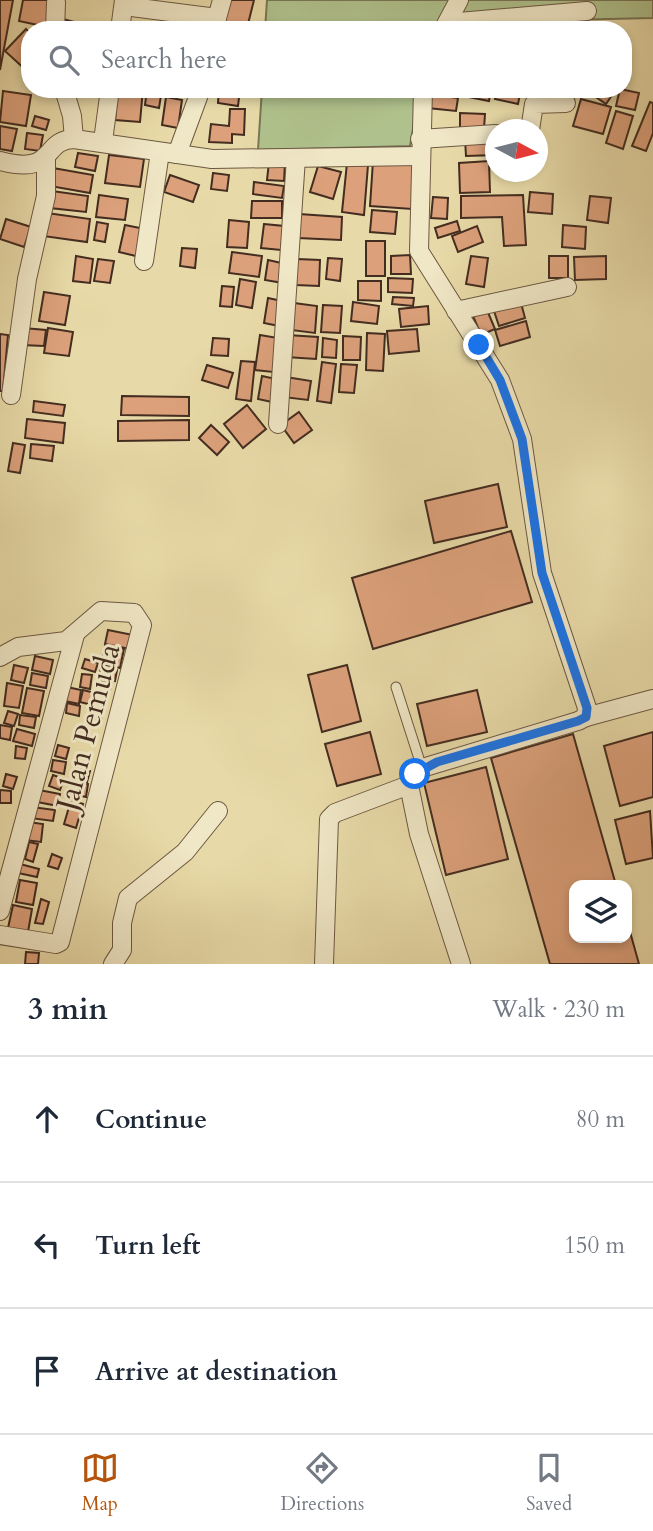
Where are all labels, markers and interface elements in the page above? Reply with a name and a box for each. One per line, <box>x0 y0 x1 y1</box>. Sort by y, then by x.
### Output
search box <box>21 21 632 98</box>
icon: search <box>45 41 83 79</box>
text: Search here <box>101 42 227 77</box>
north arrow <box>485 119 548 182</box>
route end <box>463 329 494 360</box>
street label: Jalan Pemuda <box>46 639 130 819</box>
route start <box>399 758 430 789</box>
map controls <box>569 880 632 943</box>
button: layers <box>569 880 632 943</box>
text: 3 min <box>28 989 108 1030</box>
text: Walk · 230 m <box>492 994 625 1025</box>
icon: ahead <box>28 1100 66 1138</box>
text: Continue <box>95 1102 207 1137</box>
text: 80 m <box>576 1104 625 1135</box>
icon: left <box>28 1226 66 1264</box>
text: Turn left <box>95 1228 200 1263</box>
text: 150 m <box>564 1230 625 1261</box>
icon: arrive <box>28 1352 66 1390</box>
text: Arrive at destination <box>95 1354 338 1389</box>
tab: Map <box>81 1449 119 1517</box>
tab: Directions <box>281 1449 364 1517</box>
tab: Saved <box>526 1449 572 1517</box>

